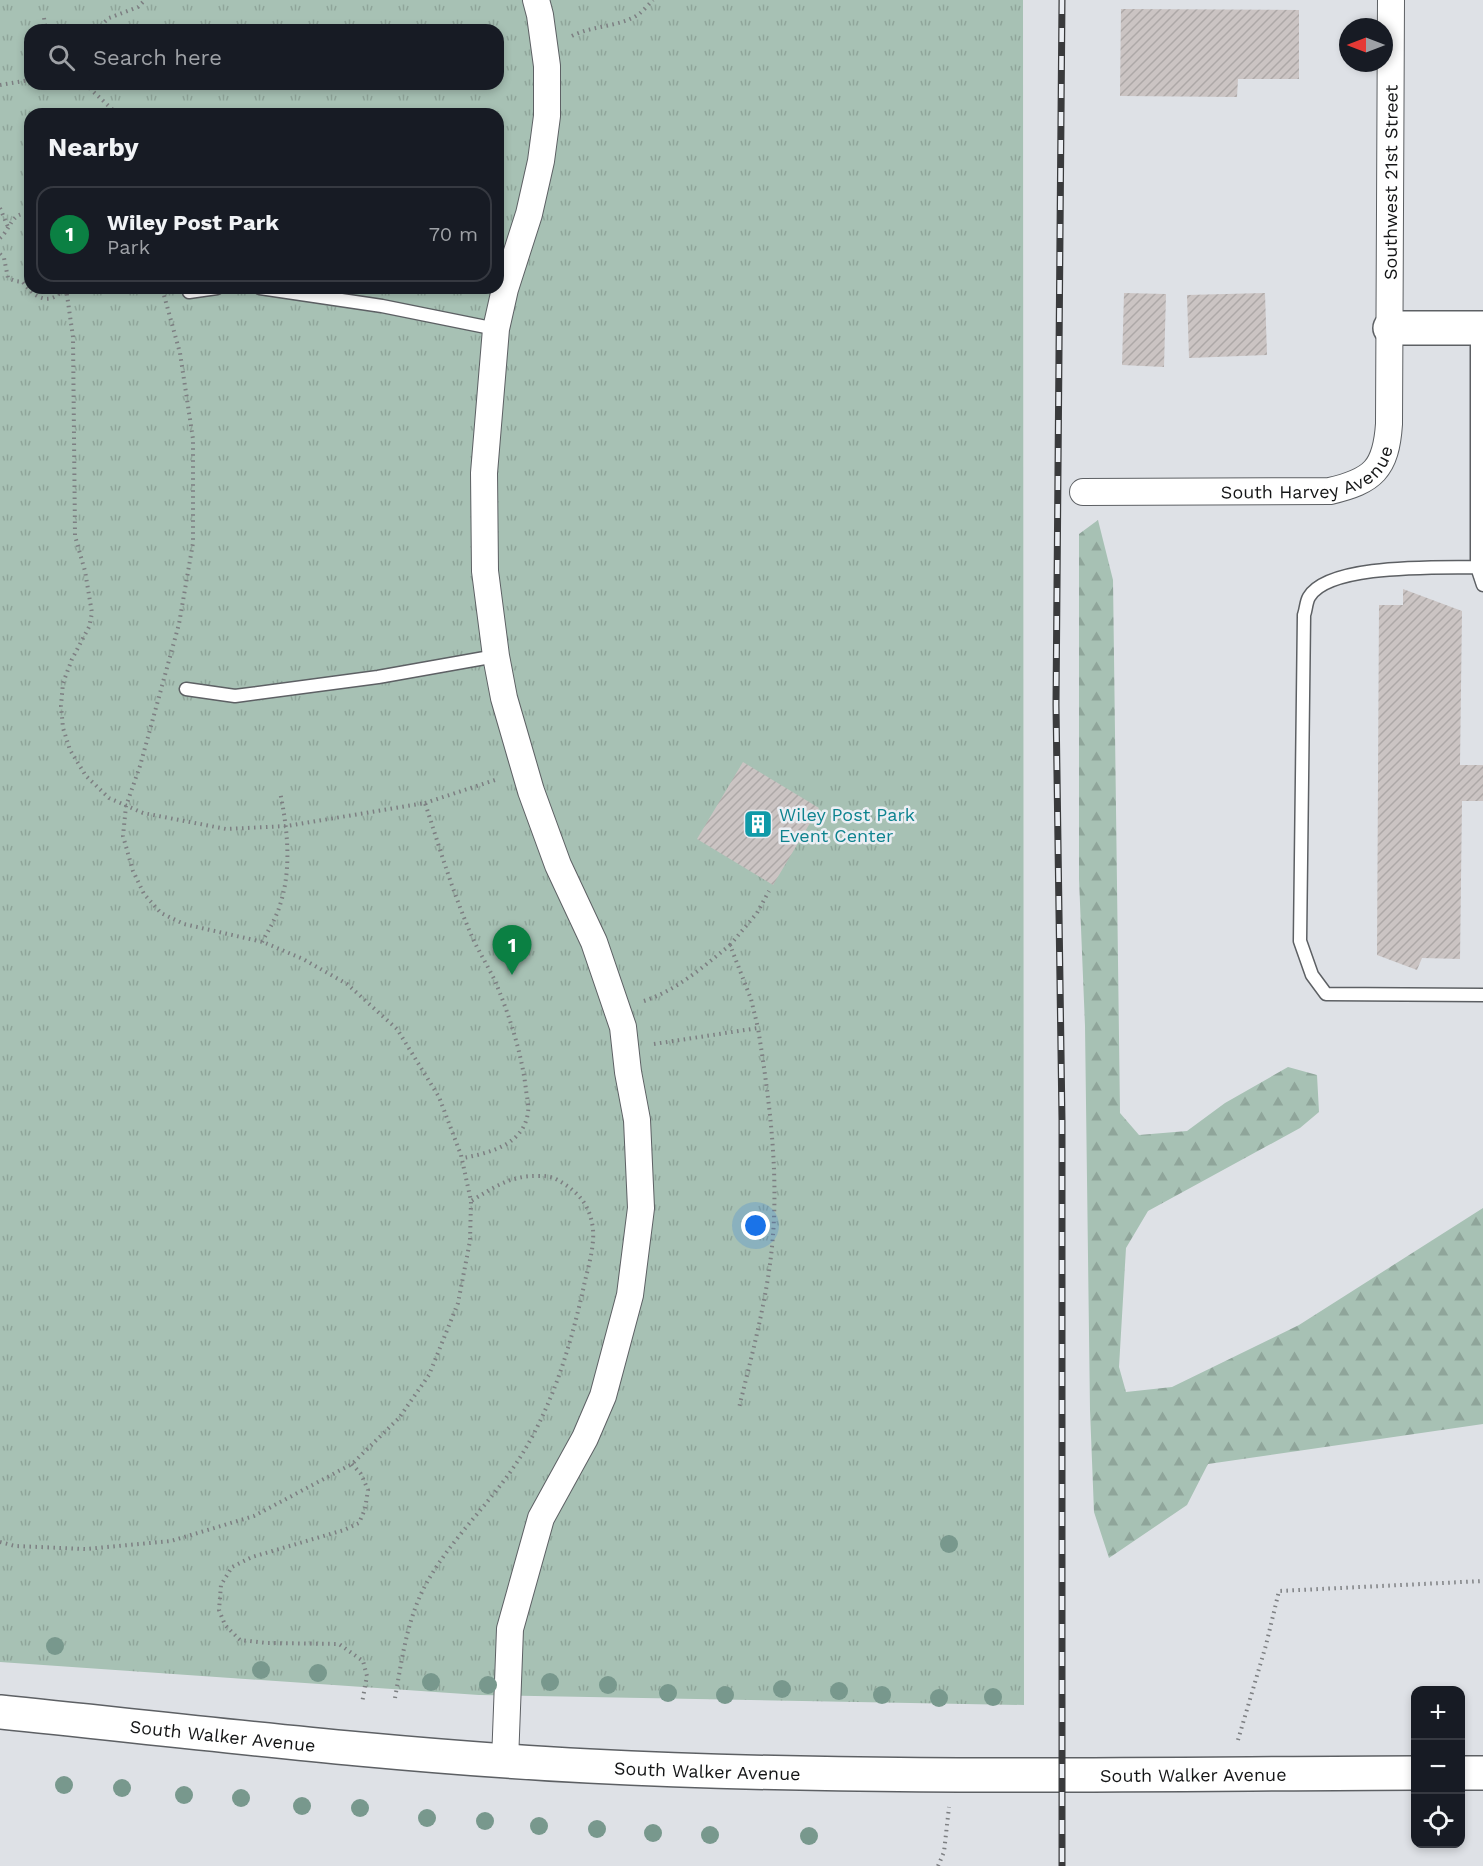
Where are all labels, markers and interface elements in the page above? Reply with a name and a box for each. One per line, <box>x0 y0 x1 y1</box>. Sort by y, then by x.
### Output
north arrow <box>1339 18 1393 72</box>
search box <box>24 24 504 90</box>
icon: search <box>45 41 78 74</box>
text: Search here <box>93 45 222 70</box>
street label: Southwest 21st Street <box>1379 84 1401 280</box>
text: Nearby <box>48 132 139 162</box>
text: Wiley Post Park <box>107 210 279 235</box>
text: 1 <box>65 222 74 246</box>
text: 70 m <box>429 222 478 246</box>
text: Park <box>107 235 150 259</box>
street label: South Harvey Avenue <box>1221 443 1396 502</box>
place label: Wiley Post Park Event Center <box>779 804 915 846</box>
building icon: Wiley Post Park Event Center <box>742 808 774 840</box>
pin: 1 <box>492 926 532 975</box>
your location <box>741 1211 770 1240</box>
map controls <box>1411 1686 1465 1848</box>
button: + <box>1411 1686 1465 1740</box>
street label: South Walker Avenue <box>129 1715 317 1755</box>
button: − <box>1411 1740 1465 1794</box>
street label: South Walker Avenue <box>614 1757 801 1784</box>
street label: South Walker Avenue <box>1100 1763 1287 1785</box>
button: locate <box>1411 1794 1465 1848</box>

